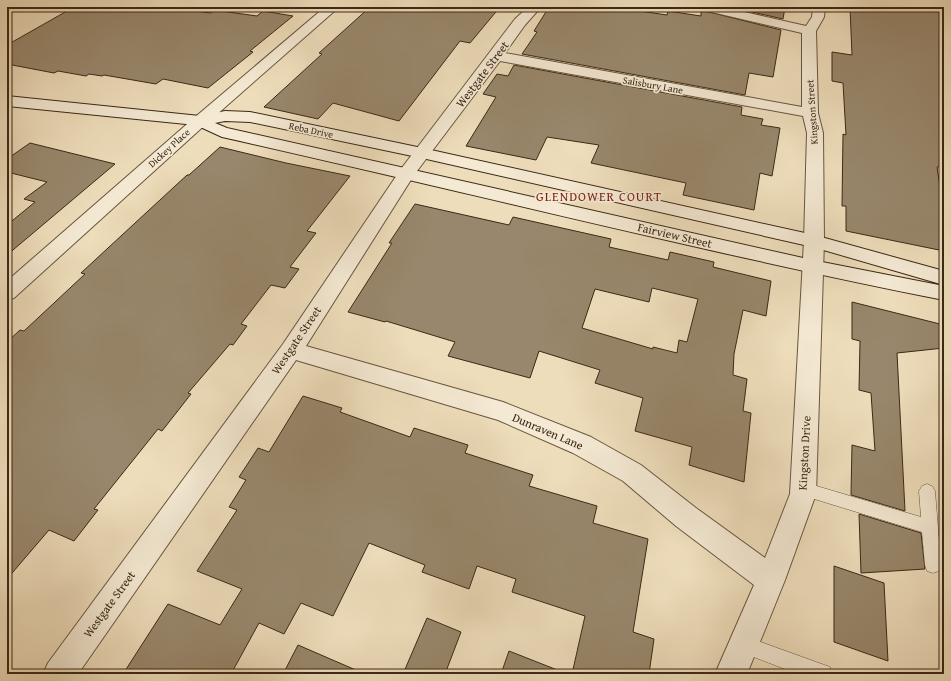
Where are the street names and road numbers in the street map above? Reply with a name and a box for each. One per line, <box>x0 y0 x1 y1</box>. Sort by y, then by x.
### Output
street label: Westgate Street <box>451 37 513 111</box>
street label: Salisbury Lane <box>622 72 685 98</box>
street label: Kingston Street <box>802 79 822 145</box>
street label: Reba Drive <box>287 118 335 142</box>
street label: Dickey Place <box>145 125 194 171</box>
street label: Fairview Street <box>636 218 715 252</box>
street label: Westgate Street <box>267 302 326 377</box>
street label: Dunraven Lane <box>510 408 586 454</box>
street label: Kingston Drive <box>794 415 814 491</box>
street label: Westgate Street <box>79 566 140 641</box>

